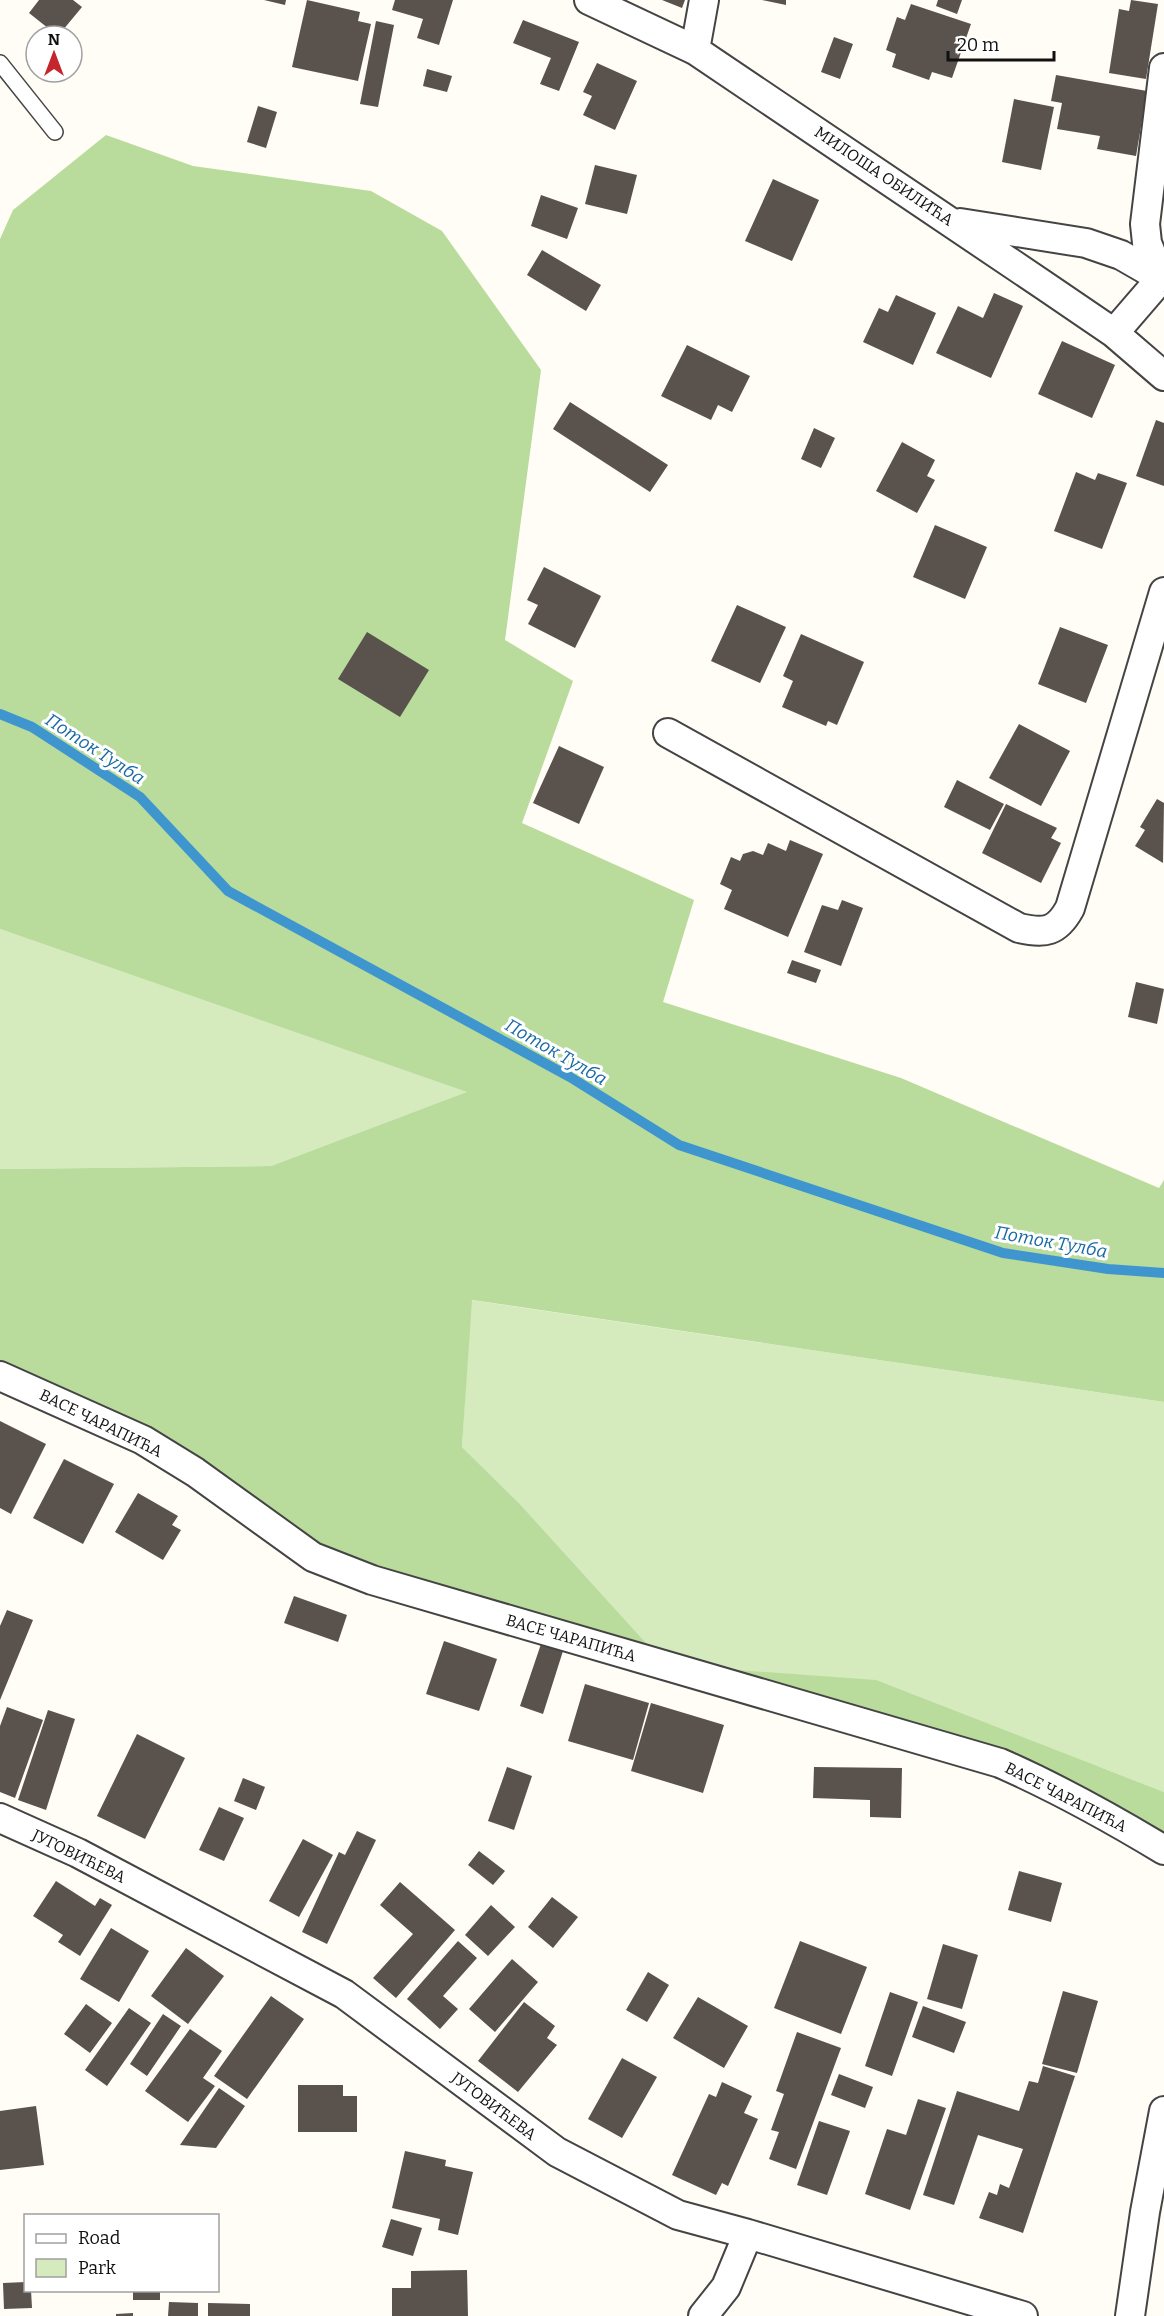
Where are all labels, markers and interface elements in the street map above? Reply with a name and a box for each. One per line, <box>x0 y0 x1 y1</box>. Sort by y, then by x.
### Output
north arrow <box>24 24 84 84</box>
scale bar <box>948 24 1054 62</box>
text: N <box>48 30 60 49</box>
text: 20 m <box>957 34 999 56</box>
street label: МИЛОША ОБИЛИЋА <box>811 122 958 230</box>
water label: Поток Тулба <box>41 709 149 789</box>
water label: Поток Тулба <box>501 1014 611 1090</box>
water label: Поток Тулба <box>993 1221 1109 1263</box>
street label: ВАСЕ ЧАРАПИЋА <box>36 1385 166 1461</box>
street label: ВАСЕ ЧАРАПИЋА <box>504 1610 639 1666</box>
street label: ВАСЕ ЧАРАПИЋА <box>1002 1758 1131 1836</box>
street label: ЈУГОВИЋЕВА <box>28 1825 129 1887</box>
street label: ЈУГОВИЋЕВА <box>447 2067 541 2144</box>
legend <box>24 2214 219 2292</box>
text: Road <box>78 2227 121 2249</box>
text: Park <box>78 2257 117 2279</box>

